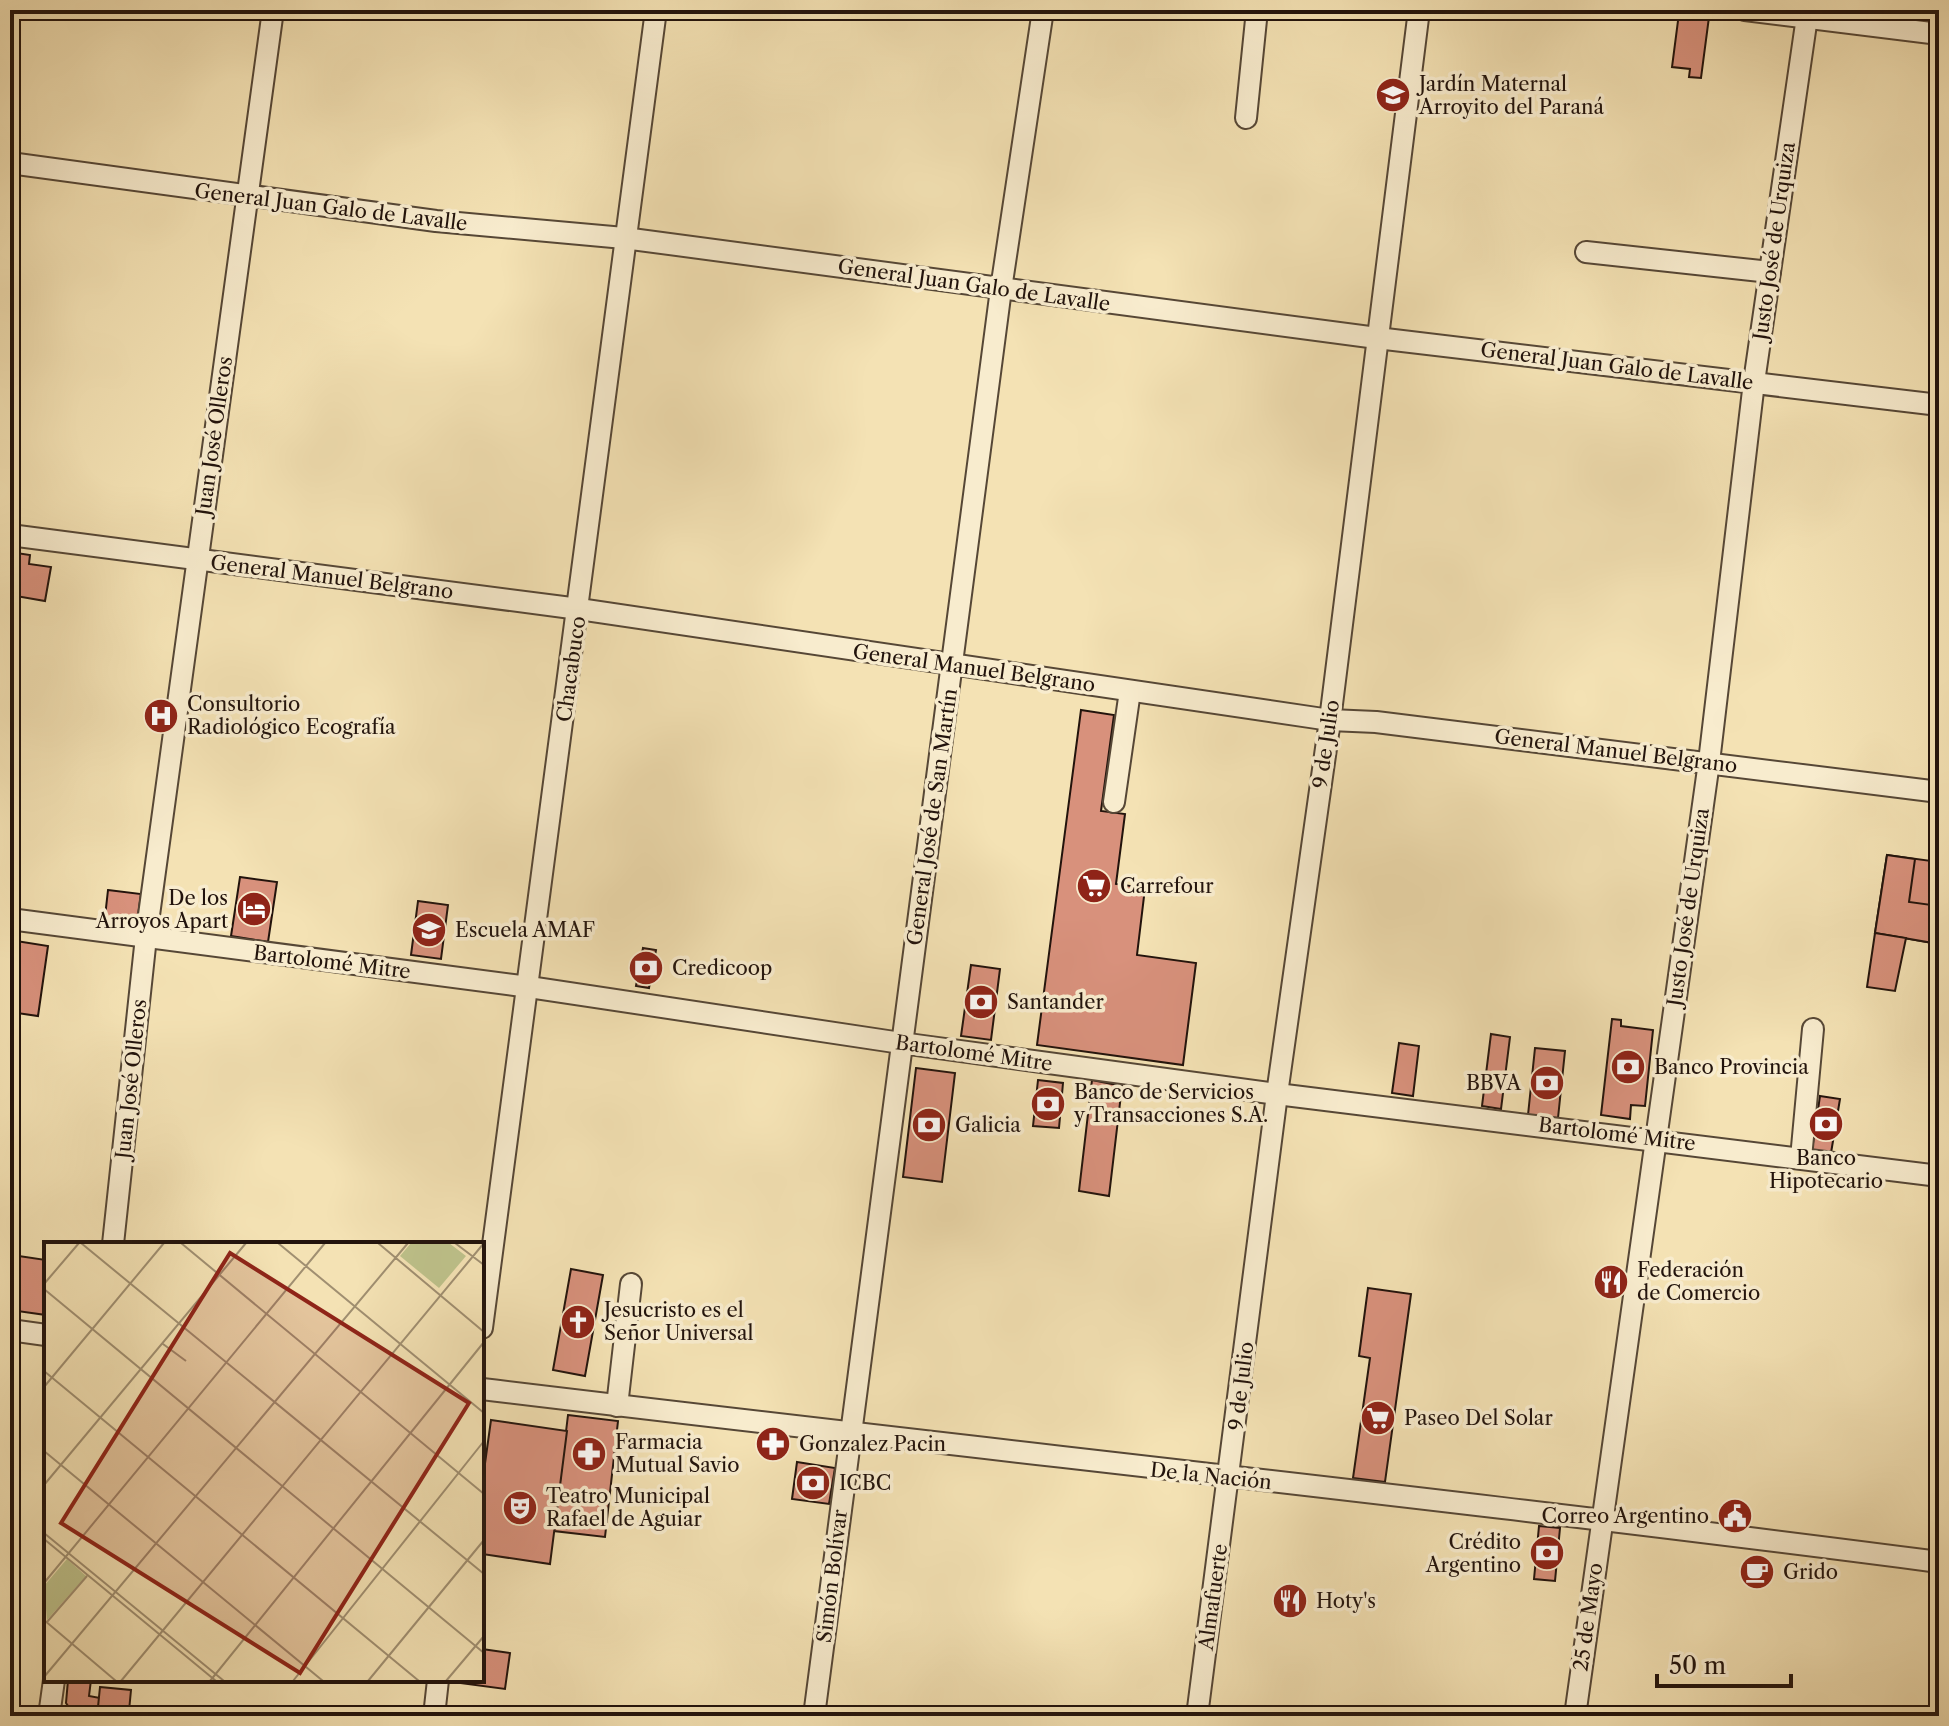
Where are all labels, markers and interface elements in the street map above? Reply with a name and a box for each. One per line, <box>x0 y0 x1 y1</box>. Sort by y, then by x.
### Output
place label: Jardín Maternal Arroyito del Paraná <box>1416 72 1604 119</box>
school or university icon: Jardín Maternal Arroyito del Paraná <box>1374 76 1412 114</box>
street label: Justo José de Urquiza <box>1748 140 1800 345</box>
street label: General Juan Galo de Lavalle <box>193 178 469 236</box>
street label: General Juan Galo de Lavalle <box>836 254 1112 316</box>
street label: General Juan Galo de Lavalle <box>1479 337 1755 395</box>
street label: Juan José Olleros <box>191 355 237 520</box>
street label: General Manuel Belgrano <box>209 550 455 604</box>
street label: Chacabuco <box>552 614 590 724</box>
street label: General Manuel Belgrano <box>851 639 1097 697</box>
street label: General José de San Martín <box>902 687 962 947</box>
place label: Consultorio Radiológico Ecografía <box>187 692 396 739</box>
hospital icon: Consultorio Radiológico Ecografía <box>142 697 180 735</box>
street label: 9 de Julio <box>1308 698 1344 790</box>
street label: General Manuel Belgrano <box>1493 724 1739 778</box>
street label: Justo José de Urquiza <box>1662 806 1714 1011</box>
supermarket icon: Carrefour <box>1075 867 1113 905</box>
place label: Carrefour <box>1120 874 1214 898</box>
place label: De los Arroyos Apart <box>95 886 228 933</box>
hotel icon: De los Arroyos Apart <box>235 890 273 928</box>
school or university icon: Escuela AMAF <box>410 911 448 949</box>
place label: Escuela AMAF <box>455 918 595 942</box>
street label: Bartolomé Mitre <box>252 940 412 984</box>
bank icon: Credicoop <box>627 949 665 987</box>
place label: Credicoop <box>672 956 772 980</box>
bank icon: Santander <box>962 983 1000 1021</box>
place label: Santander <box>1007 990 1104 1014</box>
street label: Juan José Olleros <box>110 998 151 1163</box>
street label: Bartolomé Mitre <box>894 1030 1054 1076</box>
bank icon: Banco Provincia <box>1609 1048 1647 1086</box>
place label: Banco Provincia <box>1654 1055 1809 1079</box>
bank icon: BBVA <box>1528 1064 1566 1102</box>
place label: BBVA <box>1466 1071 1522 1095</box>
place label: Banco de Servicios y Transacciones S.A. <box>1073 1080 1268 1127</box>
bank icon: Banco de Servicios y Transacciones S.A. <box>1029 1085 1067 1123</box>
bank icon: Banco Hipotecario <box>1807 1105 1845 1143</box>
bank icon: Galicia <box>910 1106 948 1144</box>
street label: Bartolomé Mitre <box>1537 1112 1697 1156</box>
place label: Galicia <box>955 1113 1021 1137</box>
place label: Banco Hipotecario <box>1769 1146 1883 1193</box>
inset map <box>44 1242 484 1682</box>
place label: Federación de Comercio <box>1637 1258 1760 1305</box>
restaurant icon: Federación de Comercio <box>1592 1263 1630 1301</box>
place label: Jesucristo es el Señor Universal <box>601 1298 754 1345</box>
church icon: Jesucristo es el Señor Universal <box>559 1303 597 1341</box>
street label: 9 de Julio <box>1224 1340 1258 1432</box>
supermarket icon: Paseo Del Solar <box>1359 1399 1397 1437</box>
place label: Paseo Del Solar <box>1404 1406 1553 1430</box>
pharmacy icon: Gonzalez Pacin <box>754 1425 792 1463</box>
place label: Farmacia Mutual Savio <box>615 1430 739 1477</box>
place label: Gonzalez Pacin <box>799 1432 947 1456</box>
pharmacy icon: Farmacia Mutual Savio <box>570 1435 608 1473</box>
street label: De la Nación <box>1149 1458 1274 1494</box>
bank icon: ICBC <box>794 1464 832 1502</box>
place label: ICBC <box>839 1471 891 1495</box>
place label: Teatro Municipal Rafael de Aguiar <box>546 1484 710 1531</box>
theatre icon: Teatro Municipal Rafael de Aguiar <box>501 1489 539 1527</box>
public building icon: Correo Argentino <box>1716 1497 1754 1535</box>
place label: Correo Argentino <box>1541 1504 1709 1528</box>
street label: Simón Bolívar <box>812 1507 852 1644</box>
place label: Crédito Argentino <box>1425 1530 1521 1577</box>
bank icon: Crédito Argentino <box>1528 1534 1566 1572</box>
street label: Almafuerte <box>1194 1542 1232 1653</box>
cafe icon: Grido <box>1738 1553 1776 1591</box>
place label: Grido <box>1783 1560 1838 1584</box>
street label: 25 de Mayo <box>1569 1561 1607 1673</box>
restaurant icon: Hoty's <box>1271 1582 1309 1620</box>
place label: Hoty's <box>1316 1589 1376 1613</box>
scale bar <box>1657 1638 1791 1688</box>
text: 50 m <box>1669 1651 1726 1680</box>

